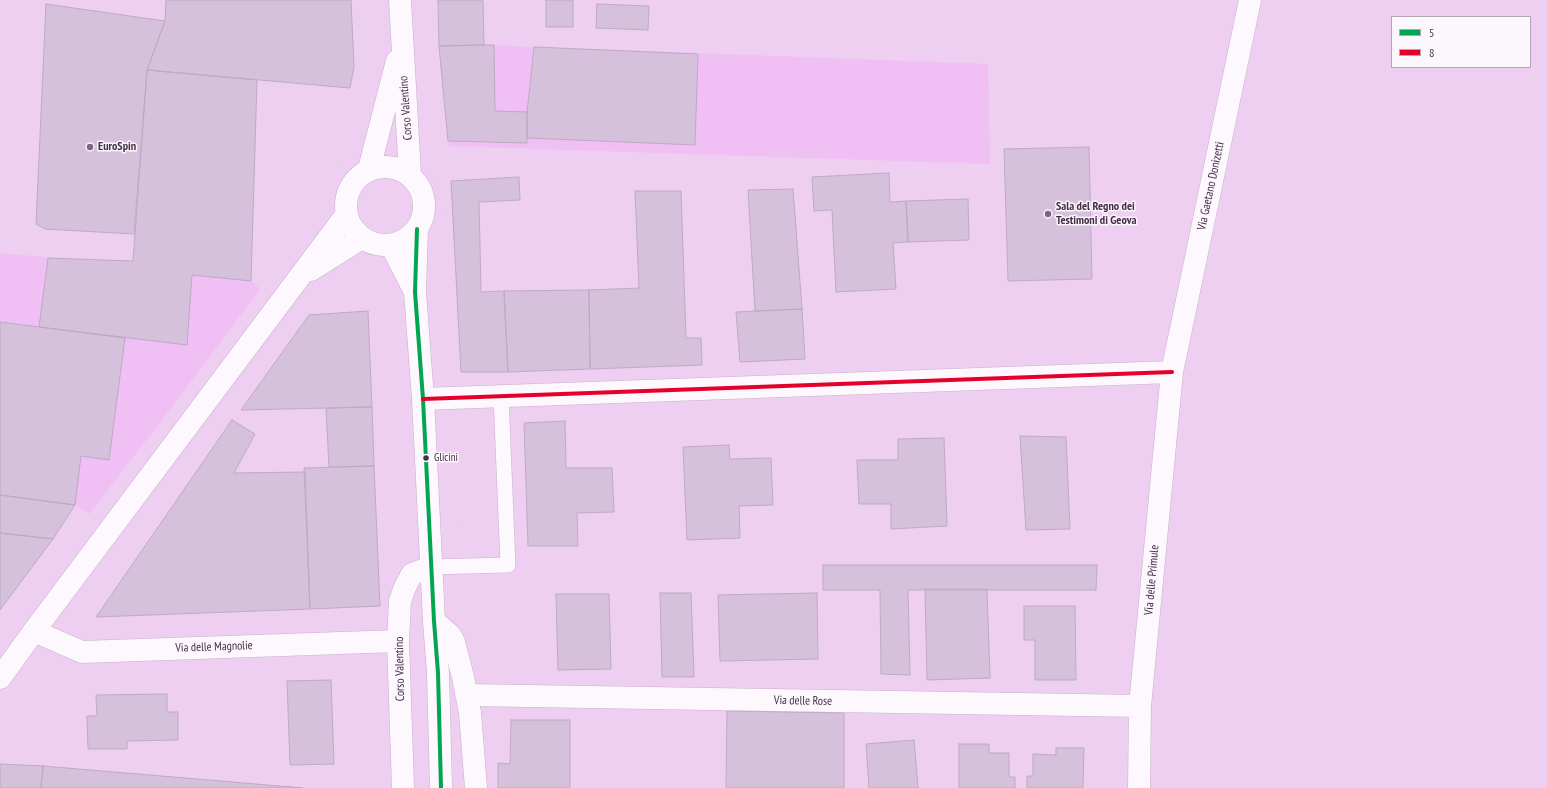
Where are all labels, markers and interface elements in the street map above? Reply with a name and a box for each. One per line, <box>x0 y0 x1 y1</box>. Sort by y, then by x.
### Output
legend <box>1391 16 1531 68</box>
text: 5 <box>1429 25 1434 40</box>
text: 8 <box>1429 45 1434 60</box>
street label: Corso Valentino <box>397 75 415 141</box>
place label: EuroSpin <box>98 140 136 154</box>
street label: Via Gaetano Donizetti <box>1195 141 1227 231</box>
marker: EuroSpin <box>85 142 95 152</box>
place label: Sala del Regno dei Testimoni di Geova <box>1056 200 1136 228</box>
marker: Sala del Regno dei Testimoni di Geova <box>1043 209 1053 219</box>
place label: Glicini <box>434 451 458 465</box>
marker: Glicini <box>421 453 431 463</box>
street label: Via delle Primule <box>1142 544 1162 616</box>
street label: Corso Valentino <box>392 637 408 701</box>
street label: Via delle Magnolie <box>175 638 253 656</box>
street label: Via delle Rose <box>774 693 832 709</box>

